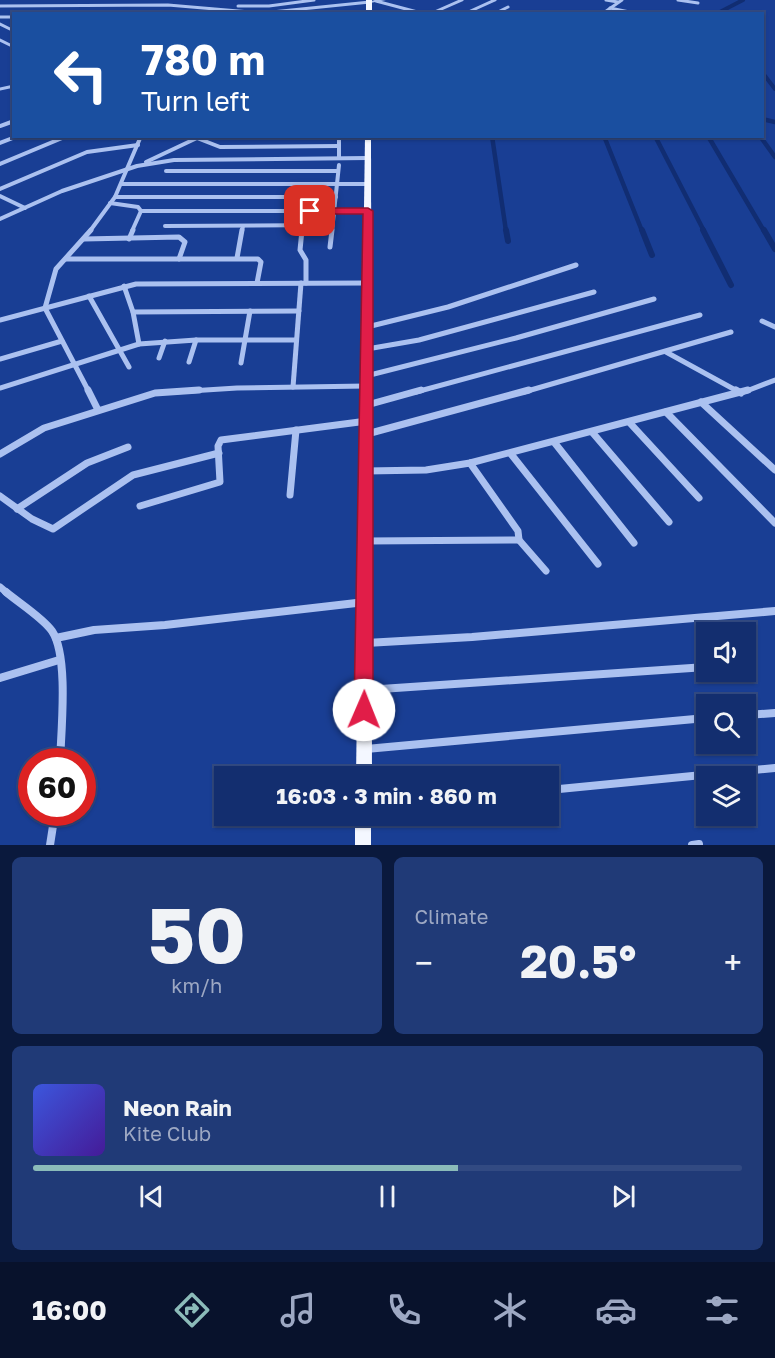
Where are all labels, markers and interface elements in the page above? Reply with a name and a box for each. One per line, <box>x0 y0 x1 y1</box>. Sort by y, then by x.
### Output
text: 780 m <box>141 34 265 84</box>
icon: left <box>42 36 120 114</box>
text: Turn left <box>141 85 250 117</box>
pin <box>284 185 335 236</box>
icon: arrive <box>293 194 326 227</box>
map controls <box>696 622 756 826</box>
button: sound <box>696 622 756 682</box>
position arrow <box>332 678 396 742</box>
button: search <box>696 694 756 754</box>
speed limit sign: 60 <box>18 748 96 826</box>
button: layers <box>696 766 756 826</box>
text: 16:03 · 3 min · 860 m <box>276 782 497 809</box>
text: 50 <box>148 887 246 980</box>
text: Climate <box>415 904 488 928</box>
text: 20.5° <box>520 934 636 988</box>
text: − <box>415 943 433 982</box>
text: + <box>724 943 742 982</box>
text: km/h <box>171 973 222 997</box>
text: Neon Rain <box>123 1094 232 1121</box>
text: Kite Club <box>123 1121 211 1145</box>
icon: previous <box>135 1180 168 1213</box>
icon: pause <box>371 1180 404 1213</box>
icon: next <box>607 1180 640 1213</box>
icon: directions <box>171 1289 213 1331</box>
icon: music <box>277 1289 319 1331</box>
icon: phone <box>383 1289 425 1331</box>
icon: climate <box>489 1289 531 1331</box>
icon: car <box>595 1289 637 1331</box>
icon: filters <box>701 1289 743 1331</box>
text: 16:00 <box>32 1294 107 1326</box>

